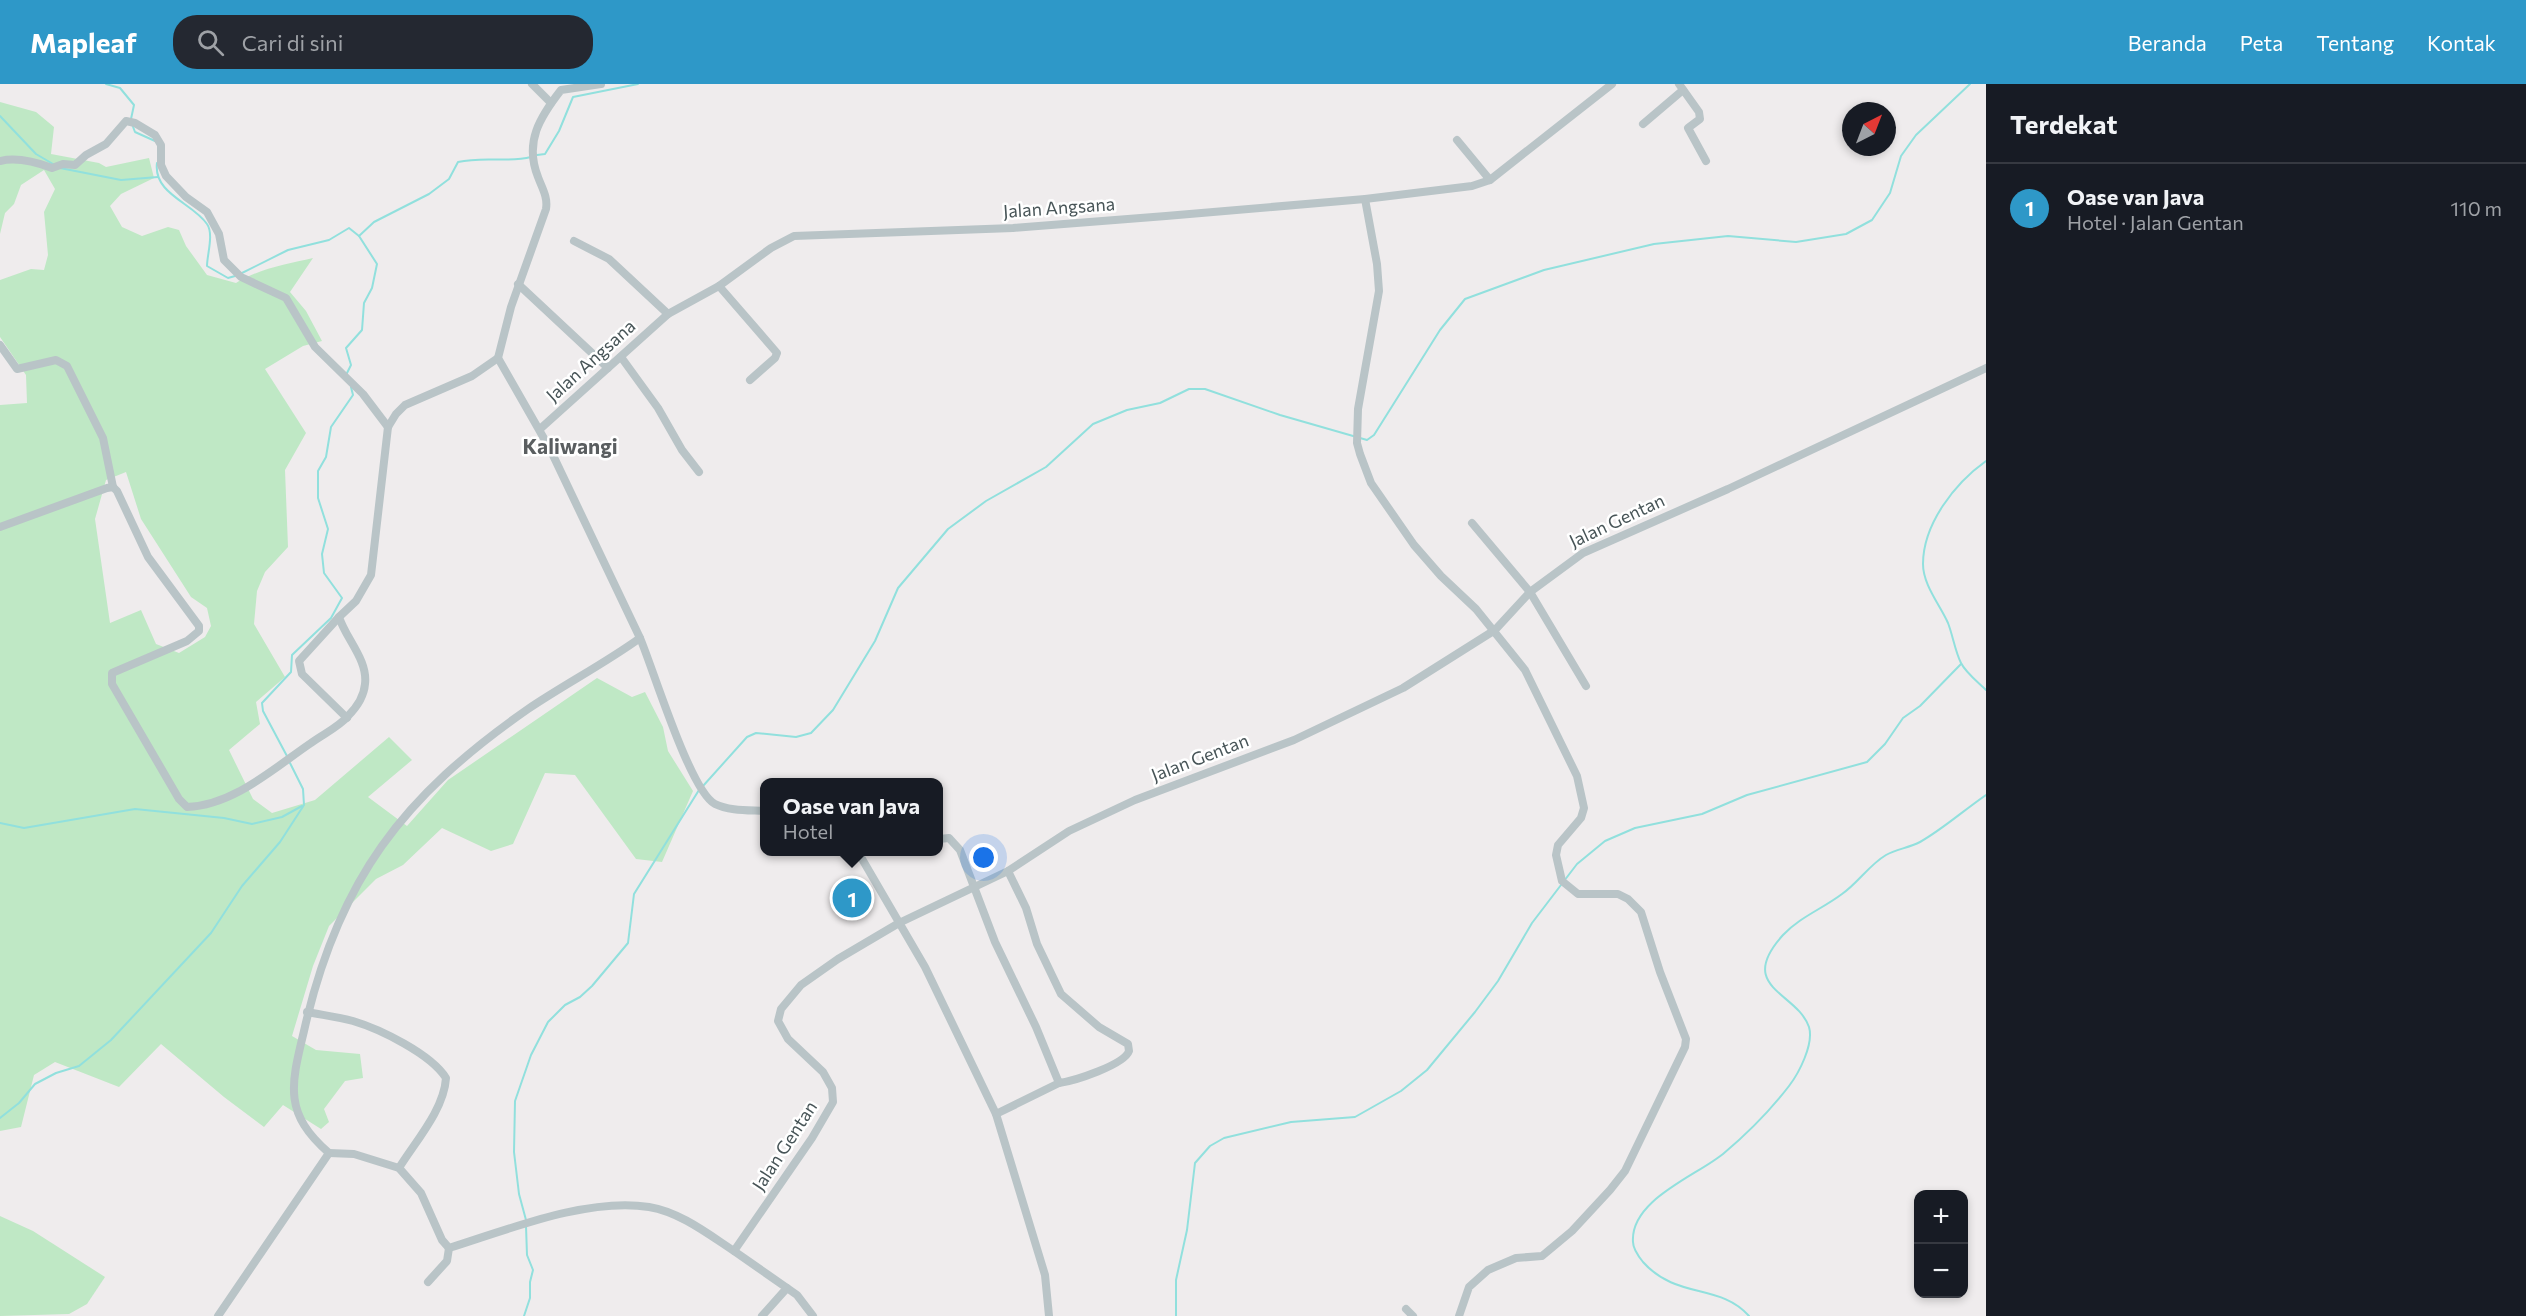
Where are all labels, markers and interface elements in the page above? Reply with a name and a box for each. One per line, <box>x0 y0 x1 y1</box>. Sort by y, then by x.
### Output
search box <box>173 15 593 69</box>
text: Mapleaf <box>30 25 137 59</box>
icon: search <box>194 26 227 59</box>
text: Cari di sini <box>242 29 343 56</box>
text: Beranda <box>2128 30 2207 55</box>
text: Peta <box>2240 30 2283 55</box>
text: Tentang <box>2316 30 2394 55</box>
text: Kontak <box>2427 30 2496 55</box>
north arrow <box>1842 102 1896 156</box>
text: Terdekat <box>2010 108 2117 139</box>
text: Oase van Java <box>2067 183 2204 210</box>
street label: Jalan Angsana <box>1002 192 1116 222</box>
text: 1 <box>2025 196 2034 220</box>
text: 110 m <box>2451 196 2502 220</box>
text: Hotel · Jalan Gentan <box>2067 210 2244 234</box>
street label: Jalan Angsana <box>541 315 639 406</box>
district label: Kaliwangi <box>522 433 618 458</box>
street label: Jalan Gentan <box>1565 488 1668 552</box>
street label: Jalan Gentan <box>1148 728 1251 786</box>
popup <box>760 778 943 856</box>
text: Oase van Java <box>783 792 920 819</box>
text: Hotel <box>783 819 833 843</box>
your location <box>969 843 998 872</box>
pin: 1 <box>832 876 872 920</box>
street label: Jalan Gentan <box>747 1096 821 1194</box>
map controls <box>1914 1190 1968 1298</box>
button: + <box>1914 1190 1968 1244</box>
button: − <box>1914 1244 1968 1298</box>

